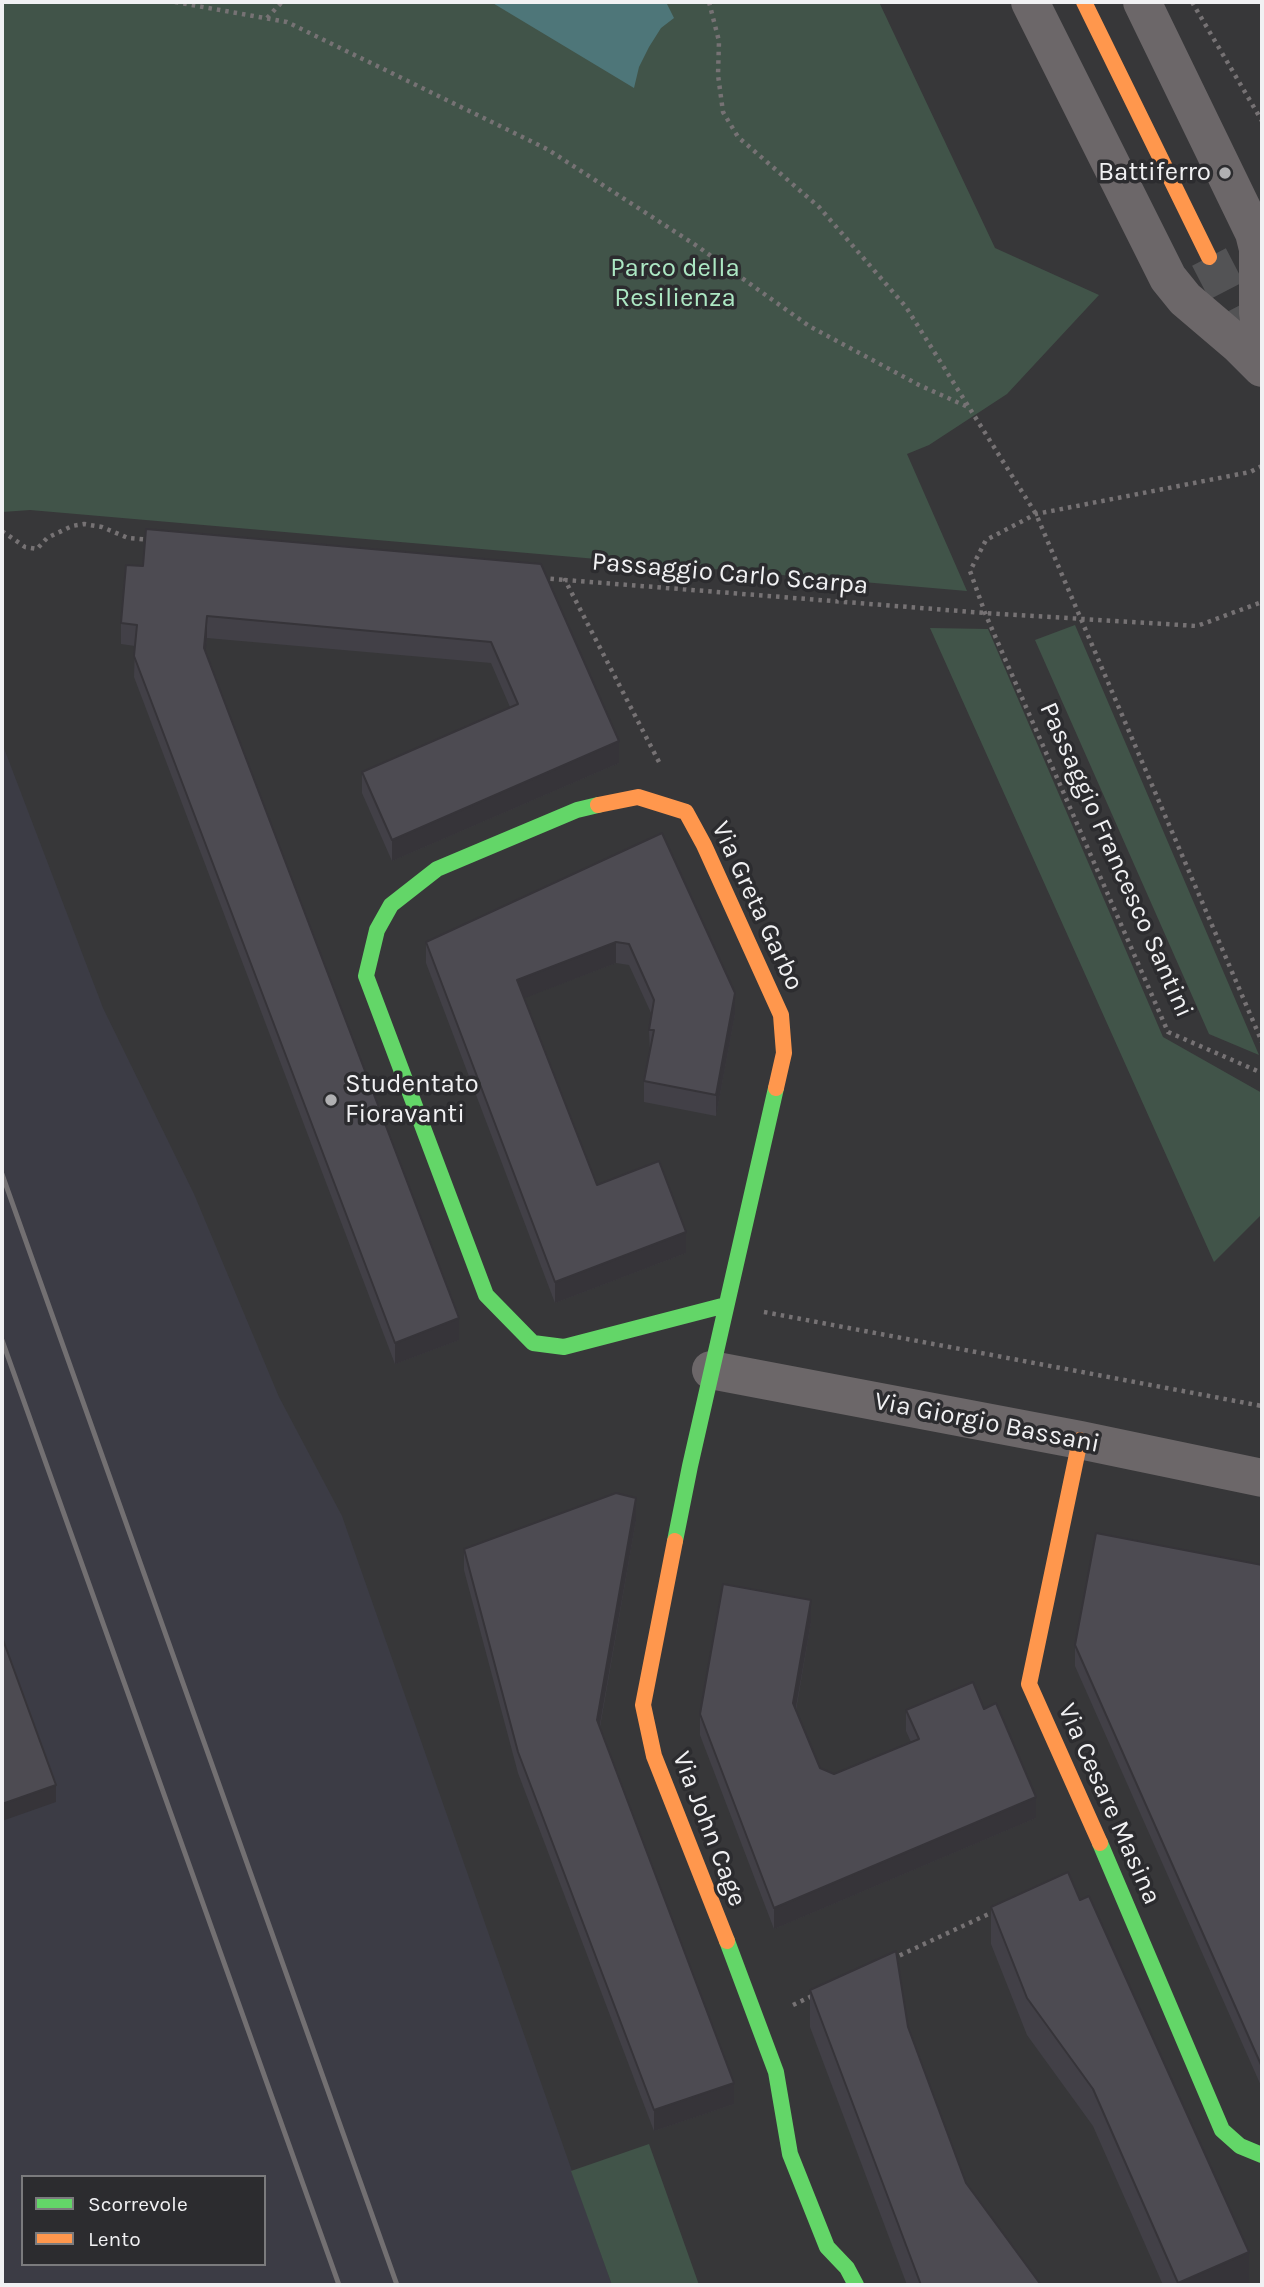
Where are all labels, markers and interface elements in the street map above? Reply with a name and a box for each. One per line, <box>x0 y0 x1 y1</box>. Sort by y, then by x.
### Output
place label: Battiferro <box>1098 157 1211 189</box>
marker: Battiferro <box>1217 165 1233 181</box>
park label: Parco della Resilienza <box>610 253 740 314</box>
street label: Passaggio Carlo Scarpa <box>590 546 870 602</box>
street label: Passaggio Francesco Santini <box>1032 698 1200 1022</box>
street label: Via Greta Garbo <box>704 817 810 995</box>
place label: Studentato Fioravanti <box>345 1069 479 1130</box>
marker: Studentato Fioravanti <box>323 1092 339 1108</box>
street label: Via Giorgio Bassani <box>872 1386 1102 1460</box>
street label: Via Cesare Masina <box>1051 1699 1167 1909</box>
street label: Via John Cage <box>665 1747 753 1911</box>
legend <box>21 2175 266 2266</box>
text: Scorrevole <box>88 2192 188 2216</box>
text: Lento <box>88 2227 141 2251</box>

